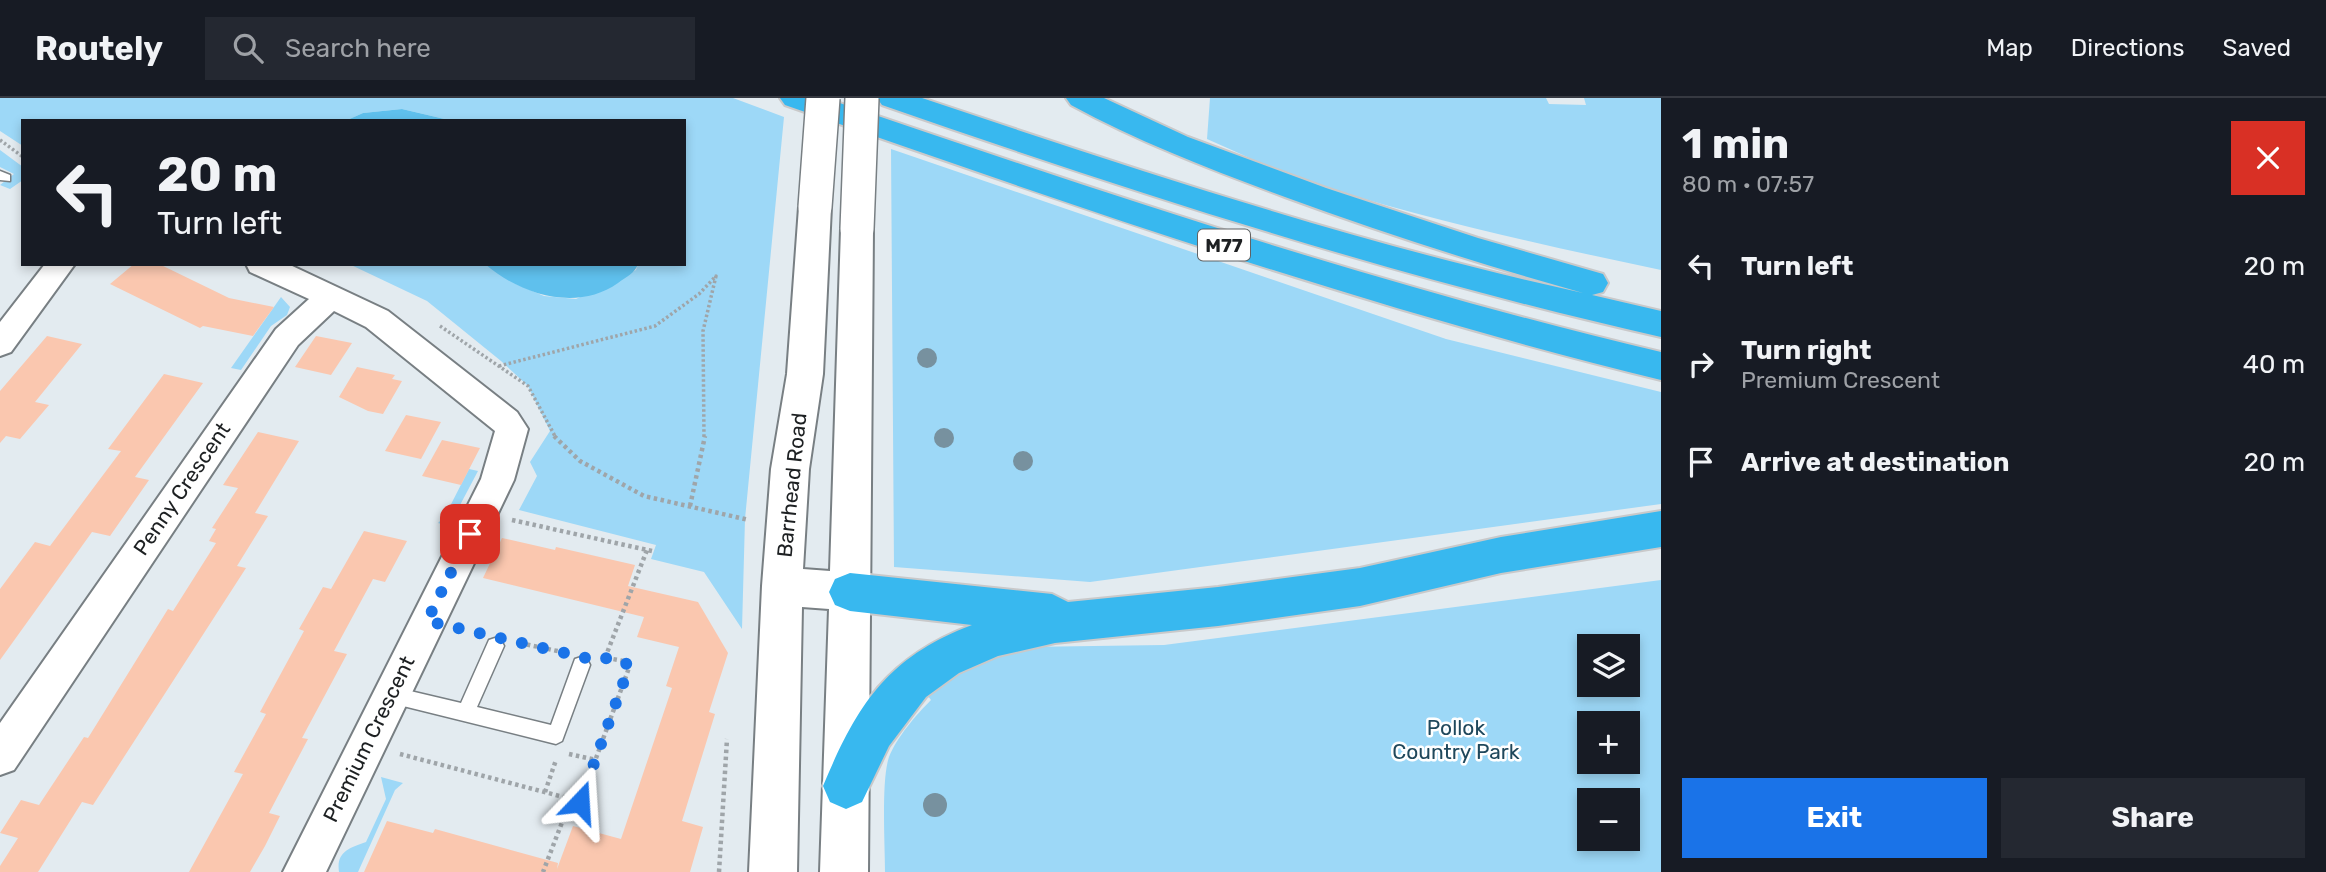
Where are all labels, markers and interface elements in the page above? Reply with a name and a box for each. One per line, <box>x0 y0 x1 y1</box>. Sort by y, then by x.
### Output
search box <box>205 17 695 80</box>
text: Routely <box>35 29 163 68</box>
icon: search <box>229 29 267 67</box>
text: Search here <box>285 33 431 64</box>
text: Map <box>1986 34 2033 62</box>
text: Directions <box>2071 34 2184 62</box>
text: Saved <box>2222 34 2291 62</box>
text: 1 min <box>1682 119 1789 169</box>
button: close <box>2231 121 2305 195</box>
text: 20 m <box>157 145 278 203</box>
icon: left <box>42 147 133 238</box>
text: 80 m · 07:57 <box>1682 170 1814 198</box>
text: Turn left <box>157 204 282 242</box>
road number: M77 <box>1198 230 1250 260</box>
icon: left <box>1682 247 1720 285</box>
text: Turn left <box>1741 251 1853 282</box>
text: 20 m <box>2244 251 2305 282</box>
text: Turn right <box>1741 335 1871 366</box>
icon: right <box>1682 345 1720 383</box>
text: 40 m <box>2243 349 2305 380</box>
text: Premium Crescent <box>1741 366 1940 394</box>
street label: Barrhead Road <box>771 411 812 558</box>
street label: Penny Crescent <box>128 418 235 560</box>
icon: arrive <box>1682 443 1720 481</box>
text: Arrive at destination <box>1741 447 2009 478</box>
text: 20 m <box>2244 447 2305 478</box>
pin <box>440 504 500 564</box>
icon: arrive <box>451 515 489 553</box>
map controls <box>1577 634 1640 851</box>
button: layers <box>1577 634 1640 697</box>
street label: Premium Crescent <box>318 652 420 826</box>
button: + <box>1577 711 1640 774</box>
park label: Pollok Country Park <box>1392 715 1520 764</box>
position arrow <box>543 765 617 839</box>
button: Exit <box>1682 778 1987 858</box>
button: Share <box>2001 778 2305 858</box>
button: − <box>1577 788 1640 851</box>

